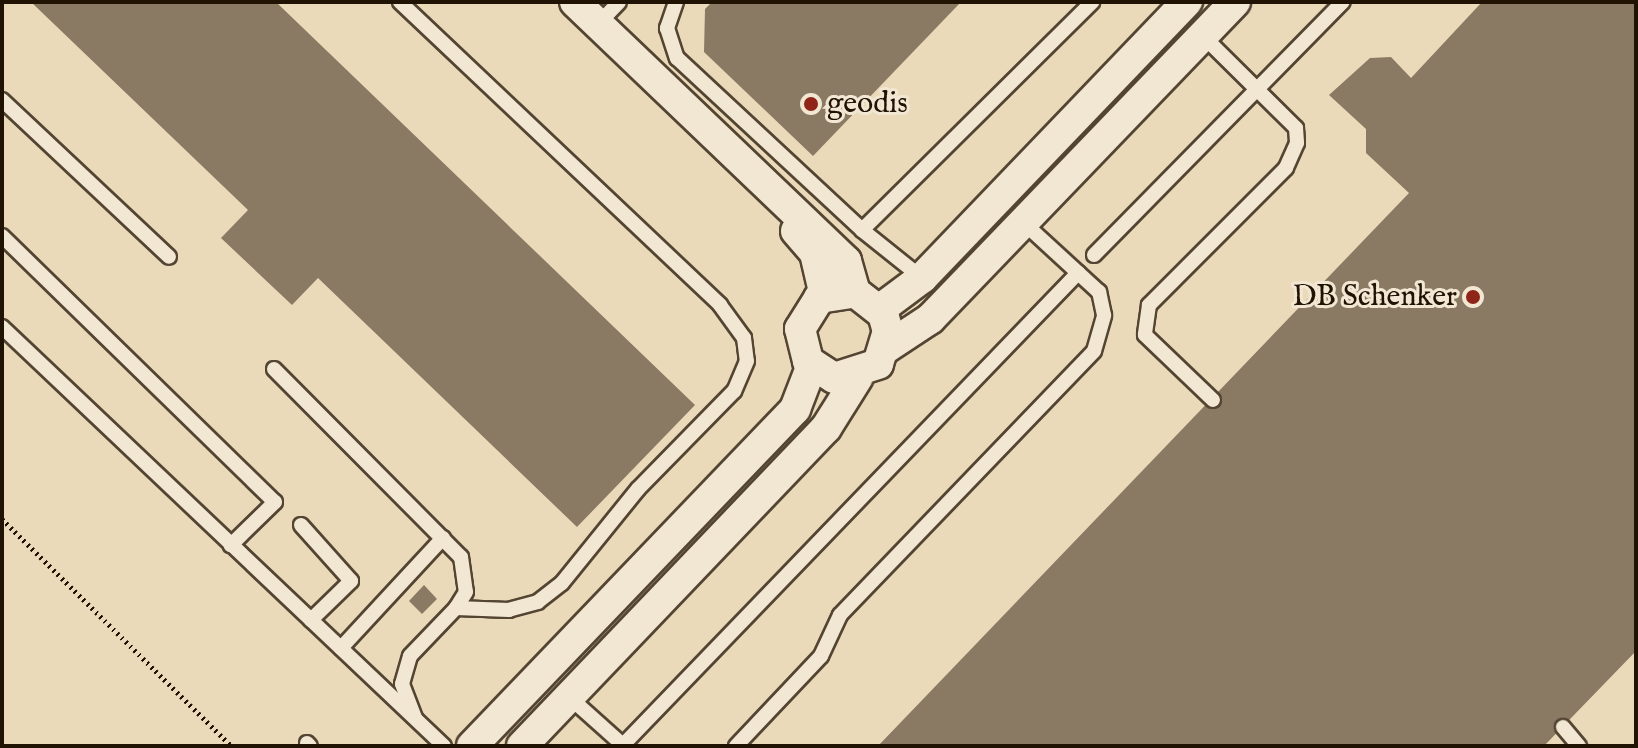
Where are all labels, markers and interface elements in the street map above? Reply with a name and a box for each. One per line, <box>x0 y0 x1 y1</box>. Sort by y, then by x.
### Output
place label: geodis <box>827 86 908 122</box>
marker: geodis <box>802 95 820 113</box>
place label: DB Schenker <box>1292 279 1457 315</box>
marker: DB Schenker <box>1464 288 1482 306</box>

